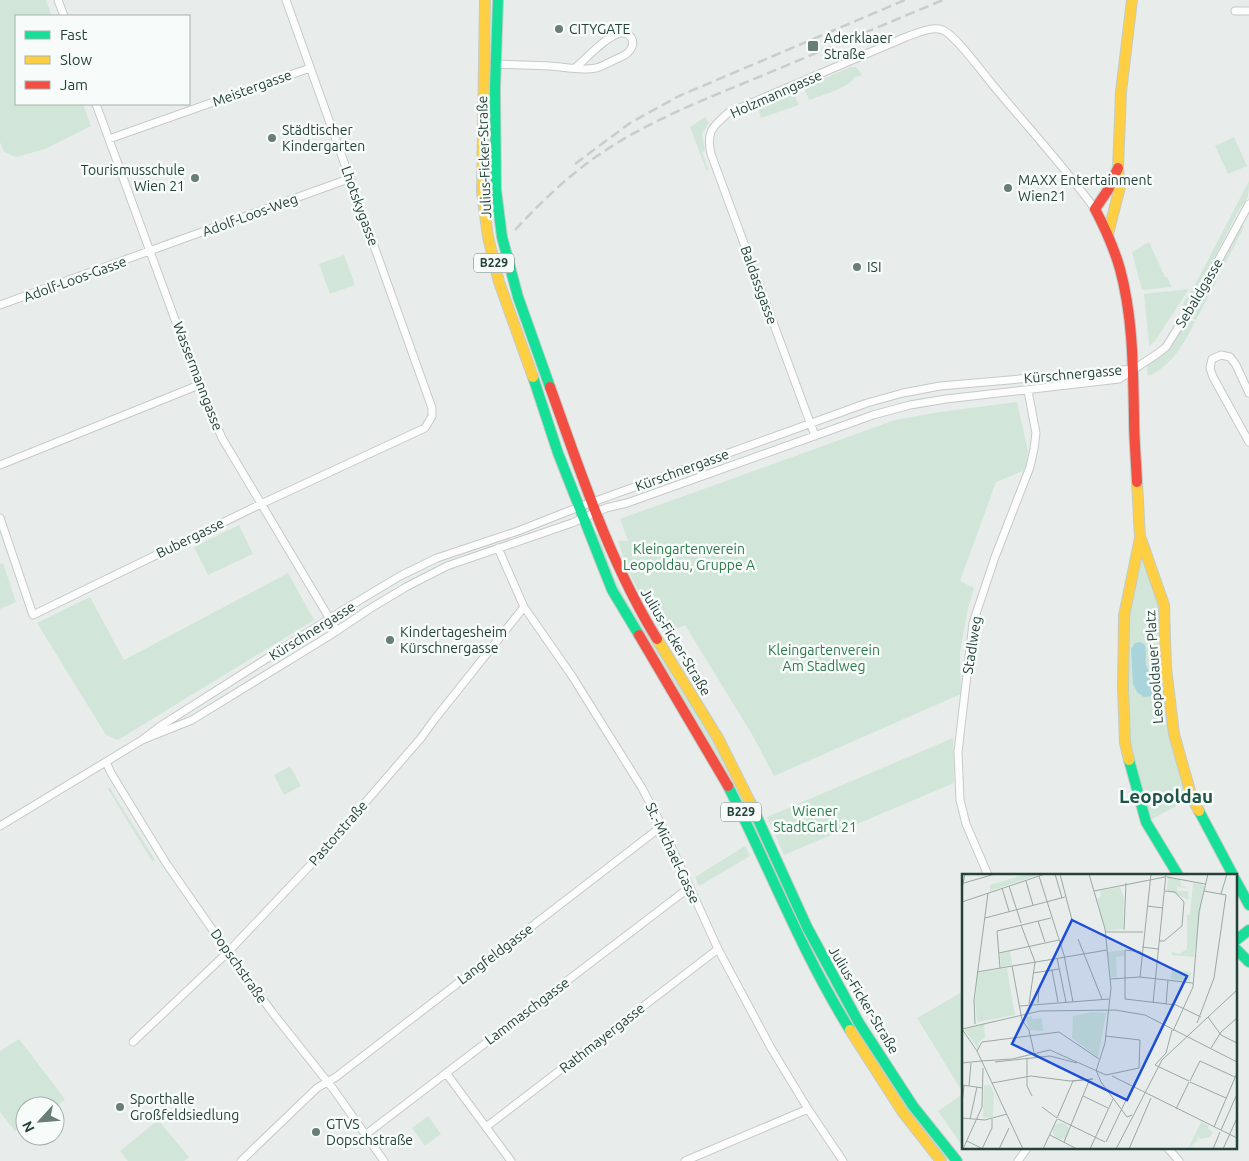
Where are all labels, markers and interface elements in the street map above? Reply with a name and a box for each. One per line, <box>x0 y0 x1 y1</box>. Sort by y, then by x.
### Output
legend <box>15 15 190 105</box>
place label: CITYGATE <box>569 21 630 37</box>
marker: CITYGATE <box>553 23 565 35</box>
text: Fast <box>60 26 88 43</box>
place label: Aderklaaer Straße <box>824 30 893 62</box>
marker: Aderklaaer Straße <box>806 39 820 53</box>
text: Slow <box>60 51 93 68</box>
street label: Meistergasse <box>210 66 294 110</box>
street label: Holzmanngasse <box>728 67 824 121</box>
text: Jam <box>60 76 88 93</box>
street label: Julius-Ficker-Straße <box>474 96 494 218</box>
place label: Städtischer Kindergarten <box>282 122 365 154</box>
marker: Städtischer Kindergarten <box>266 132 278 144</box>
place label: Tourismusschule Wien 21 <box>81 162 185 194</box>
street label: Lhotskygasse <box>338 164 382 248</box>
marker: Tourismusschule Wien 21 <box>189 172 201 184</box>
place label: MAXX Entertainment Wien21 <box>1018 172 1153 204</box>
marker: MAXX Entertainment Wien21 <box>1002 182 1014 194</box>
street label: Adolf-Loos-Weg <box>200 190 300 240</box>
street label: Baldassgasse <box>737 244 781 326</box>
street label: Adolf-Loos-Gasse <box>21 253 129 305</box>
road number: B229 <box>474 254 514 272</box>
street label: Sebaldgasse <box>1172 256 1226 330</box>
place label: ISI <box>867 259 882 275</box>
marker: ISI <box>851 261 863 273</box>
street label: Wassermanngasse <box>170 319 226 433</box>
street label: Kürschnergasse <box>1023 362 1123 386</box>
street label: Kürschnergasse <box>633 446 731 494</box>
street label: Bubergasse <box>154 515 226 561</box>
park label: Kleingartenverein Leopoldau, Gruppe A <box>623 541 755 573</box>
street label: Julius-Ficker-Straße <box>638 585 714 699</box>
street label: Kürschnergasse <box>266 598 358 664</box>
street label: Leopoldauer Platz <box>1142 610 1166 724</box>
street label: Stadlweg <box>960 615 984 675</box>
place label: Kindertagesheim Kürschnergasse <box>400 624 507 656</box>
marker: Kindertagesheim Kürschnergasse <box>384 634 396 646</box>
park label: Kleingartenverein Am Stadlweg <box>768 642 880 674</box>
district label: Leopoldau <box>1119 785 1213 807</box>
street label: Pastorstraße <box>305 797 371 869</box>
street label: St.-Michael-Gasse <box>643 800 703 906</box>
road number: B229 <box>721 802 761 822</box>
park label: Wiener StadtGartl 21 <box>773 803 857 835</box>
inset map <box>962 874 1236 1148</box>
street label: Langfeldgasse <box>454 920 536 988</box>
street label: Dopschstraße <box>207 926 271 1006</box>
street label: Julius-Ficker-Straße <box>826 943 902 1057</box>
street label: Lammaschgasse <box>482 974 572 1048</box>
street label: Rathmayergasse <box>556 1000 648 1076</box>
place label: Sporthalle Großfeldsiedlung <box>130 1091 239 1123</box>
north arrow <box>15 1096 65 1146</box>
marker: Sporthalle Großfeldsiedlung <box>114 1101 126 1113</box>
place label: GTVS Dopschstraße <box>326 1116 413 1148</box>
text: N <box>19 1118 38 1135</box>
marker: GTVS Dopschstraße <box>310 1126 322 1138</box>

